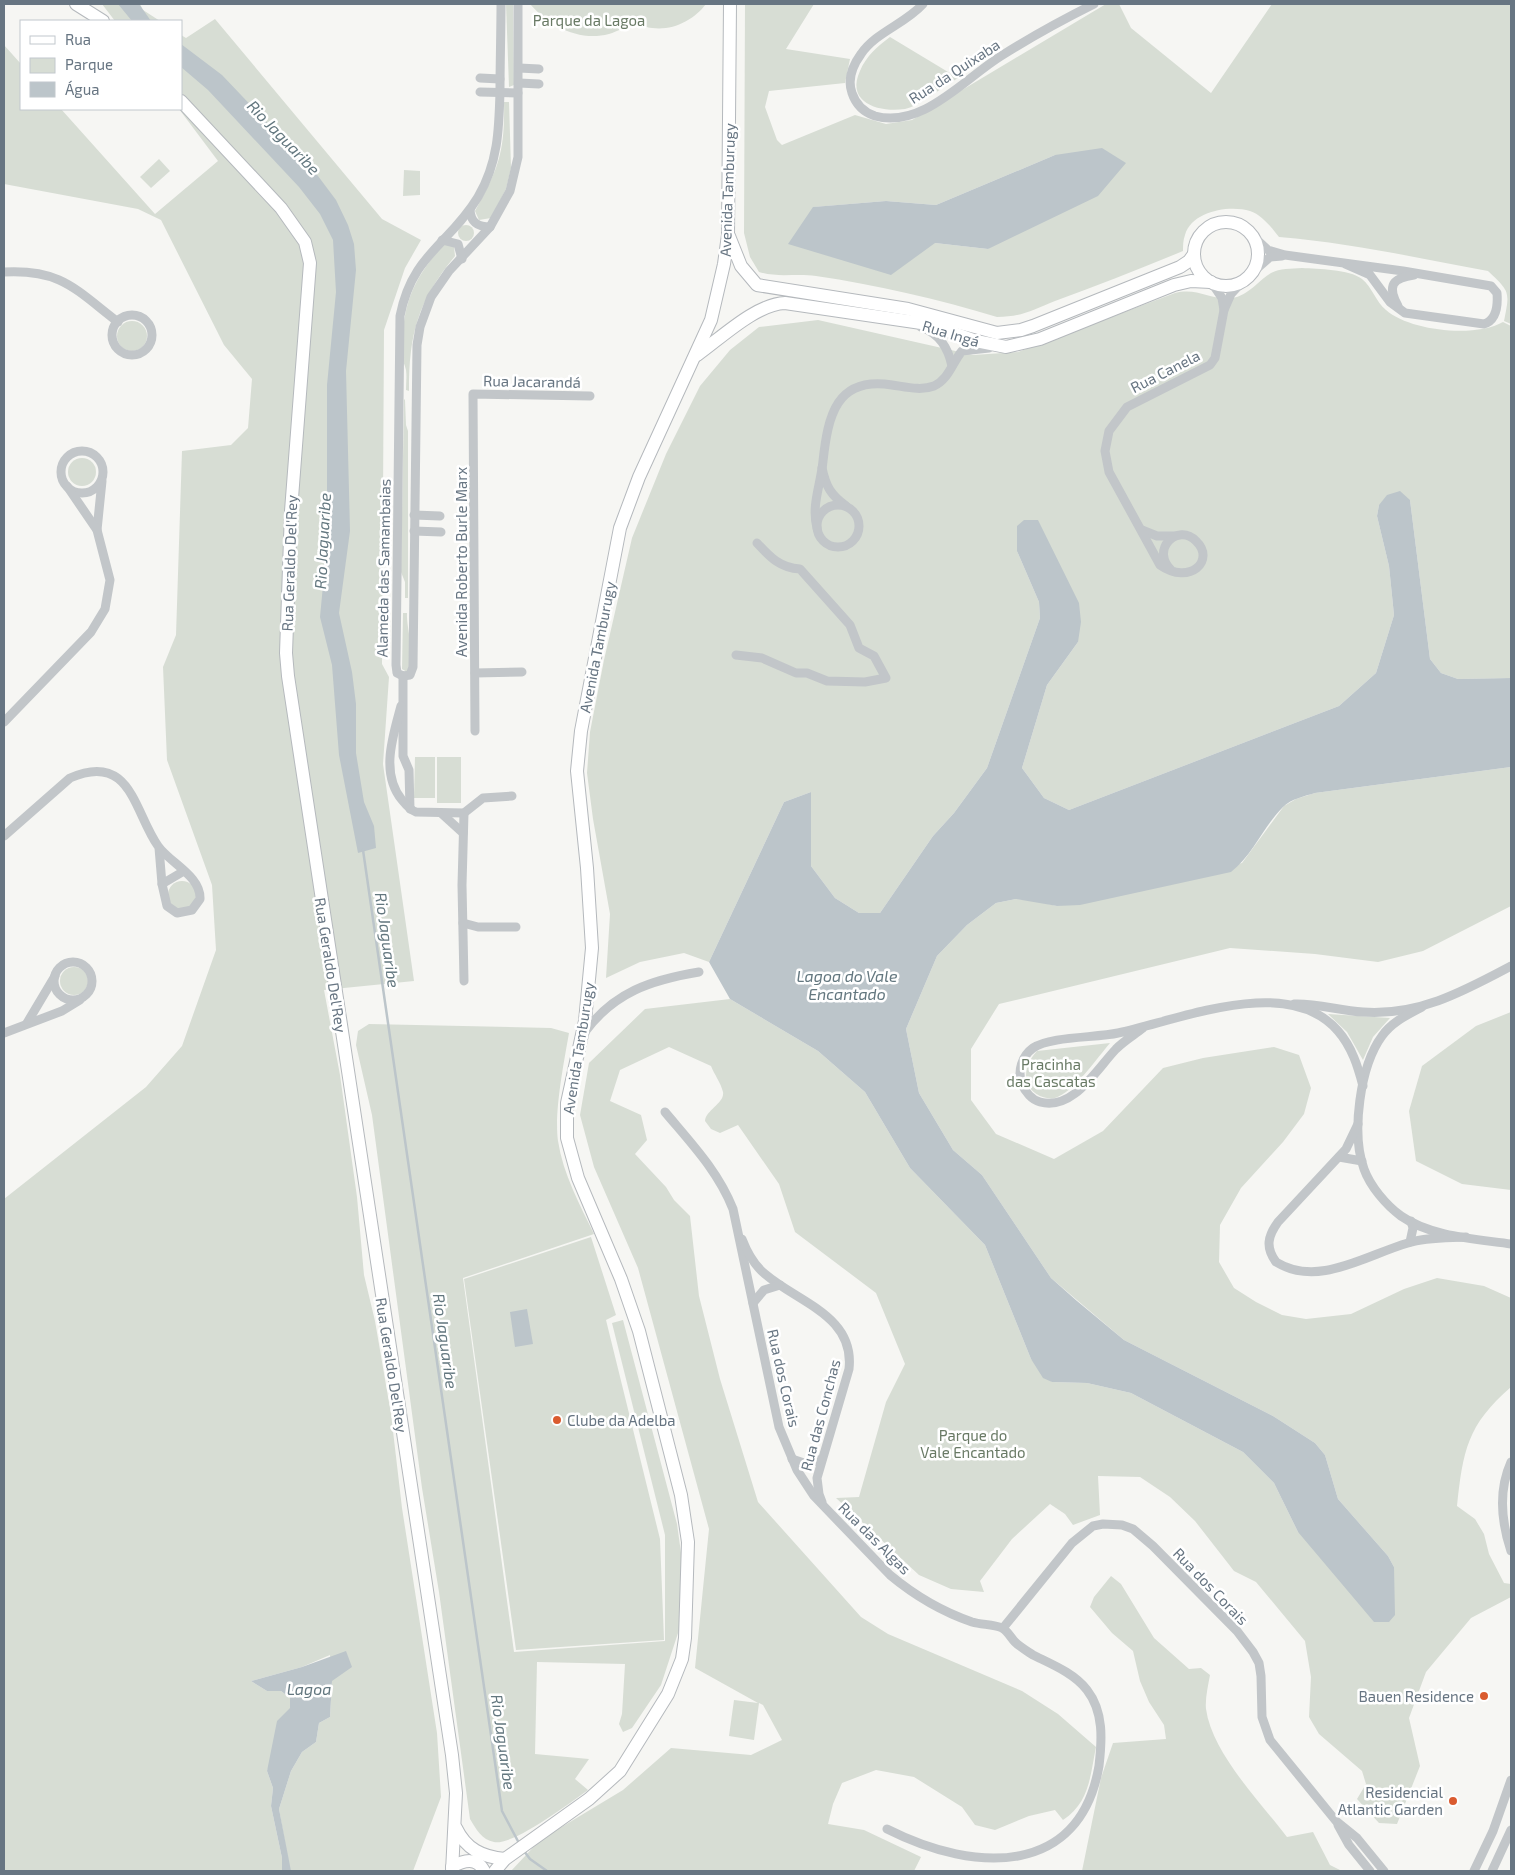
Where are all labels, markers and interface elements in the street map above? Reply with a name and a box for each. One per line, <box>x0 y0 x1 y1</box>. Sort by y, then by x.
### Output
park label: Parque da Lagoa <box>533 11 645 29</box>
legend <box>20 20 182 110</box>
text: Rua <box>65 30 91 48</box>
street label: Rua da Quixaba <box>905 35 1003 108</box>
text: Parque <box>65 55 113 73</box>
text: Água <box>65 80 100 98</box>
water label: Rio Jaguaribe <box>244 96 325 178</box>
street label: Avenida Tamburugy <box>716 123 738 257</box>
street label: Rua Ingá <box>920 316 982 350</box>
street label: Rua Canela <box>1127 346 1203 396</box>
street label: Rua Jacarandá <box>483 371 581 391</box>
street label: Avenida Roberto Burle Marx <box>452 467 470 657</box>
street label: Alameda das Samambaias <box>372 478 394 658</box>
water label: Rio Jaguaribe <box>310 492 334 590</box>
street label: Rua Geraldo Del'Rey <box>278 494 300 632</box>
street label: Avenida Tamburugy <box>575 580 619 714</box>
water label: Rio Jaguaribe <box>372 891 404 989</box>
street label: Rua Geraldo Del'Rey <box>311 896 351 1034</box>
water label: Lagoa do Vale Encantado <box>796 966 898 1003</box>
street label: Avenida Tamburugy <box>559 980 597 1116</box>
park label: Pracinha das Cascatas <box>1006 1055 1096 1090</box>
water label: Rio Jaguaribe <box>430 1292 462 1390</box>
street label: Rua Geraldo Del'Rey <box>372 1296 412 1434</box>
street label: Rua dos Corais <box>764 1327 804 1429</box>
street label: Rua das Conchas <box>796 1357 844 1473</box>
place label: Clube da Adelba <box>567 1411 676 1429</box>
marker: Clube da Adelba <box>551 1414 563 1426</box>
park label: Parque do Vale Encantado <box>920 1426 1026 1461</box>
street label: Rua das Algas <box>835 1498 915 1578</box>
street label: Rua dos Corais <box>1170 1544 1252 1628</box>
water label: Lagoa <box>287 1679 331 1698</box>
place label: Bauen Residence <box>1359 1687 1474 1705</box>
marker: Bauen Residence <box>1478 1690 1490 1702</box>
water label: Rio Jaguaribe <box>488 1693 520 1791</box>
place label: Residencial Atlantic Garden <box>1338 1783 1444 1818</box>
marker: Residencial Atlantic Garden <box>1447 1795 1459 1807</box>

